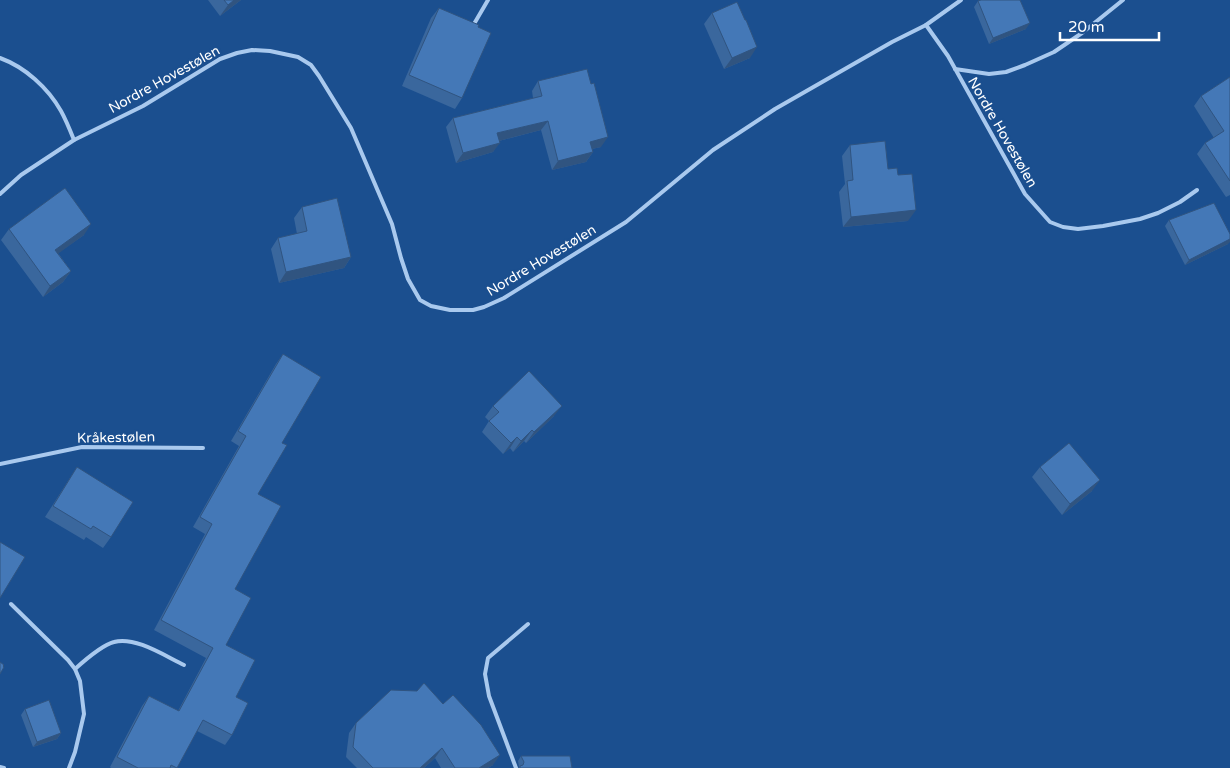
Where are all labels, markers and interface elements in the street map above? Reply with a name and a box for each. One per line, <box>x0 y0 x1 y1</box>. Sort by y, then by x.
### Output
scale bar <box>1060 10 1159 42</box>
text: 20 m <box>1068 18 1105 36</box>
street label: Nordre Hovestølen <box>106 42 223 117</box>
street label: Nordre Hovestølen <box>964 74 1041 190</box>
street label: Nordre Hovestølen <box>483 221 599 300</box>
street label: Kråkestølen <box>77 428 155 447</box>

